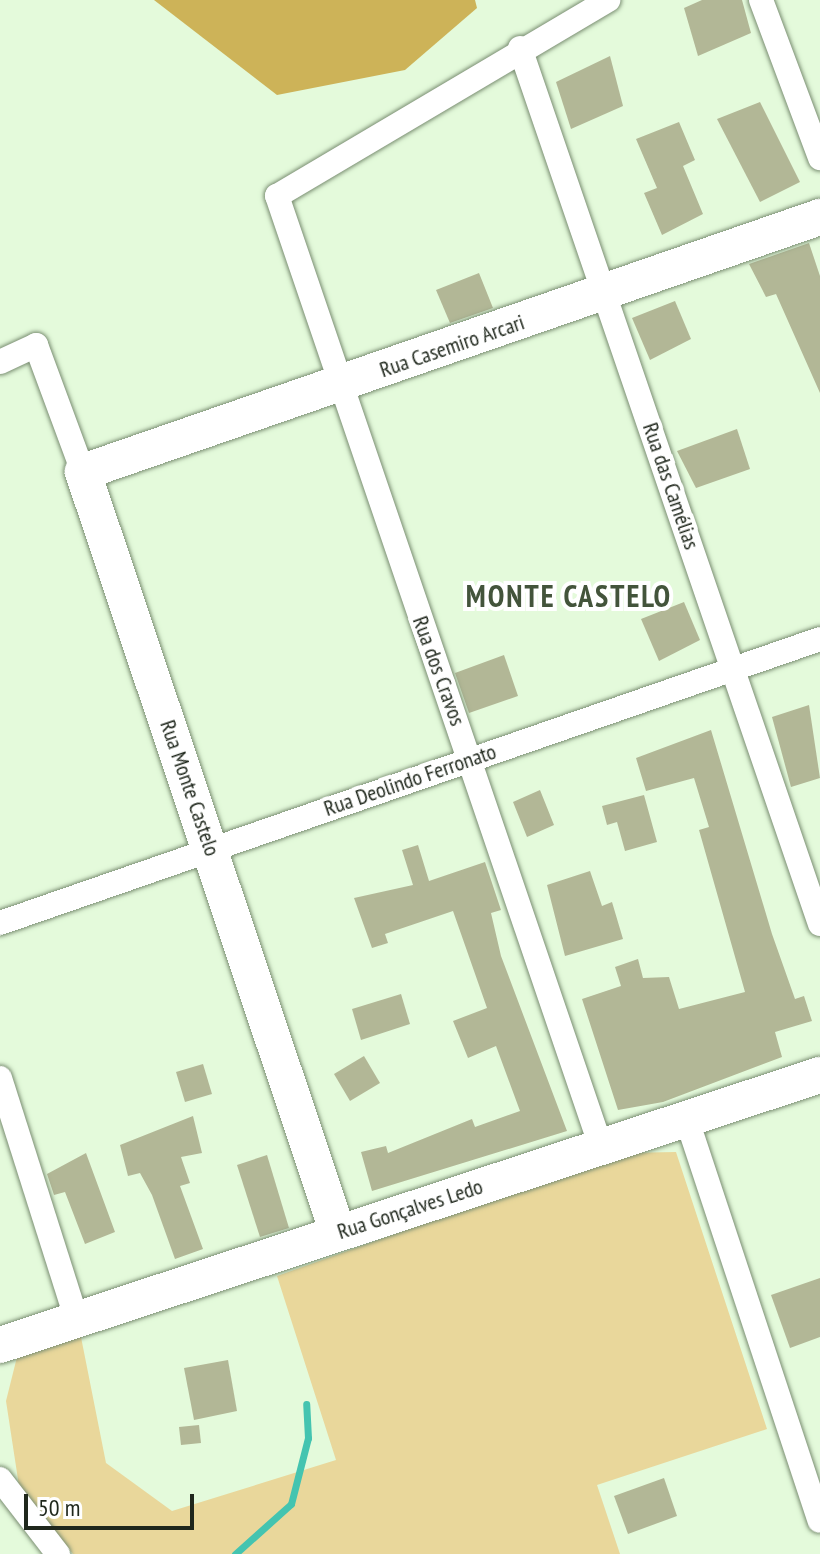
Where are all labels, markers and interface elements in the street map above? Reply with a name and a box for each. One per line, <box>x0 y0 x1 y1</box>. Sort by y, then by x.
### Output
street label: Rua Casemiro Arcari <box>376 309 528 383</box>
street label: Rua das Camélias <box>637 419 705 553</box>
district label: MONTE CASTELO <box>466 578 672 614</box>
street label: Rua dos Cravos <box>407 613 471 729</box>
street label: Rua Monte Castelo <box>154 717 226 859</box>
street label: Rua Deolindo Ferronato <box>320 738 500 822</box>
street label: Rua Gonçalves Ledo <box>334 1173 486 1245</box>
scale bar <box>28 1478 198 1528</box>
text: 50 m <box>38 1492 80 1523</box>

